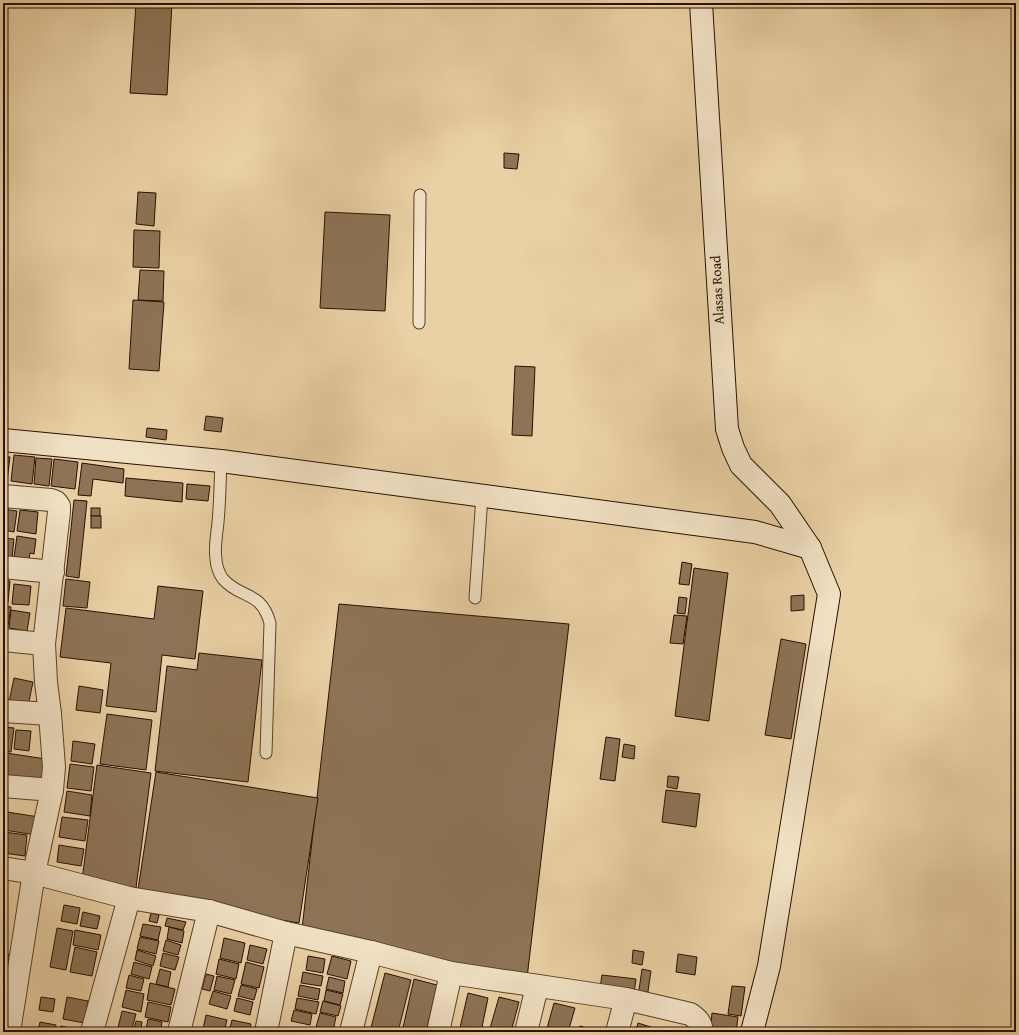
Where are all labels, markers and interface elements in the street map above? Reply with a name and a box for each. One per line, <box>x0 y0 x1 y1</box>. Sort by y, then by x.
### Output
street label: Alasas Road <box>705 254 729 325</box>

